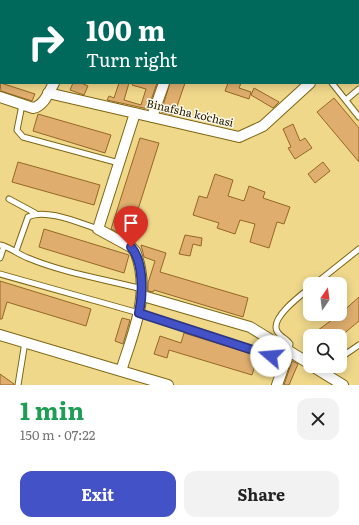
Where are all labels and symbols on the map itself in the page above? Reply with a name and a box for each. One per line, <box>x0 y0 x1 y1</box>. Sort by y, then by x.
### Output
street label: Binafsha koʻchasi <box>145 94 236 130</box>
pin <box>114 206 148 247</box>
north arrow <box>303 277 347 321</box>
position arrow <box>250 335 292 377</box>

